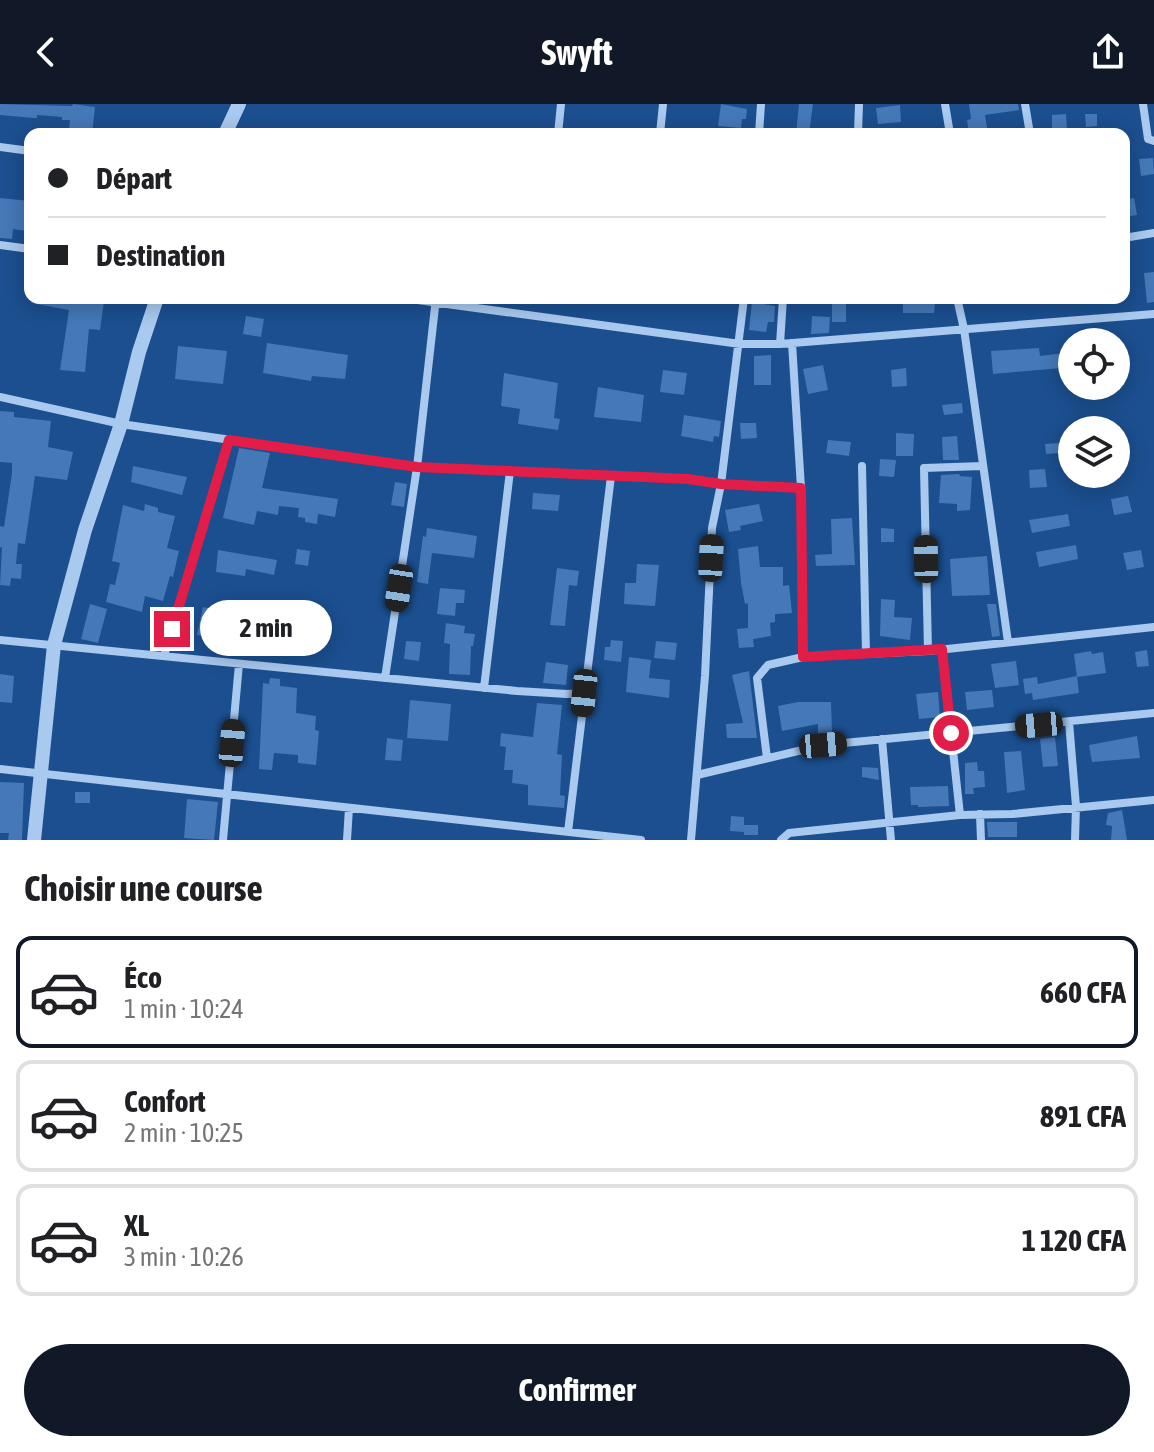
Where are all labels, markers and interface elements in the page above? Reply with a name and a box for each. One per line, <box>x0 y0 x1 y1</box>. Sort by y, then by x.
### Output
icon: back <box>24 30 68 74</box>
icon: share <box>1086 30 1130 74</box>
text: Swyft <box>541 31 613 73</box>
text: Départ <box>96 161 172 195</box>
text: Destination <box>96 238 225 272</box>
map controls <box>1058 328 1130 488</box>
button: locate <box>1058 328 1130 400</box>
button: layers <box>1058 416 1130 488</box>
car <box>698 533 724 583</box>
car <box>914 535 938 583</box>
car <box>383 562 415 614</box>
callout: 2 min <box>200 601 332 657</box>
route end <box>154 611 190 647</box>
text: 2 min <box>239 613 293 643</box>
car <box>570 668 598 718</box>
car <box>1014 711 1064 739</box>
route start <box>933 715 969 751</box>
car <box>218 718 246 768</box>
car <box>798 731 848 759</box>
text: Choisir une course <box>24 867 263 909</box>
icon: car <box>28 956 100 1028</box>
text: Éco <box>124 960 162 994</box>
text: 660 CFA <box>1040 975 1126 1009</box>
text: 1 min · 10:24 <box>124 994 244 1024</box>
icon: car <box>28 1080 100 1152</box>
text: Confort <box>124 1084 206 1118</box>
text: 891 CFA <box>1040 1099 1126 1133</box>
text: 2 min · 10:25 <box>124 1118 244 1148</box>
icon: car <box>28 1204 100 1276</box>
text: XL <box>124 1208 149 1242</box>
text: 1 120 CFA <box>1022 1223 1126 1257</box>
text: 3 min · 10:26 <box>124 1242 244 1272</box>
button: Confirmer <box>24 1344 1130 1436</box>

